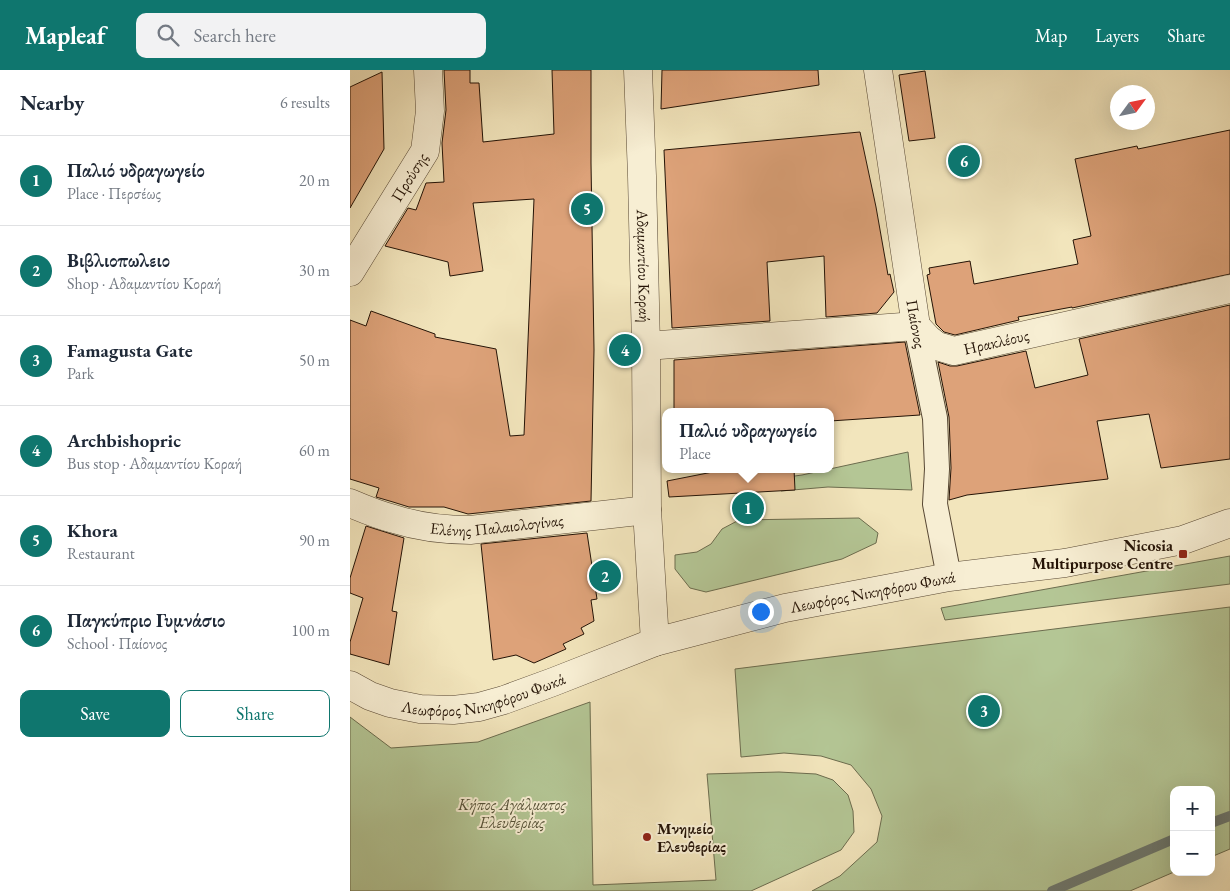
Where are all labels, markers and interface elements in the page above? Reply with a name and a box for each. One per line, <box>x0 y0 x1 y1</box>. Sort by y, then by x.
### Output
search box <box>136 13 486 58</box>
text: Mapleaf <box>25 20 106 51</box>
icon: search <box>154 21 182 49</box>
text: Search here <box>194 23 276 48</box>
text: Map <box>1035 24 1067 47</box>
text: Layers <box>1095 24 1139 47</box>
text: Share <box>1167 24 1205 47</box>
north arrow <box>1110 85 1155 130</box>
text: Nearby <box>20 89 84 116</box>
text: 6 results <box>280 92 330 113</box>
pin: 6 <box>948 142 980 180</box>
street label: Προύσης <box>386 148 432 205</box>
text: Παλιό υδραγωγείο <box>67 158 205 183</box>
text: 1 <box>32 170 40 191</box>
text: 20 m <box>299 170 330 191</box>
text: Place · Περσέως <box>67 183 161 204</box>
pin: 5 <box>571 190 603 228</box>
street label: Αδαμαντίου Κοραή <box>632 208 656 323</box>
text: Βιβλιοπωλειο <box>67 248 170 273</box>
text: 2 <box>32 260 40 281</box>
text: 30 m <box>299 260 330 281</box>
text: Shop · Αδαμαντίου Κοραή <box>67 273 221 294</box>
street label: Παίονος <box>901 298 931 350</box>
street label: Ηρακλέους <box>961 324 1031 359</box>
pin: 4 <box>609 331 641 369</box>
text: Famagusta Gate <box>67 338 193 363</box>
text: 3 <box>32 350 40 371</box>
text: 50 m <box>299 350 330 371</box>
text: Park <box>67 363 94 384</box>
popup <box>662 408 834 473</box>
text: Παλιό υδραγωγείο <box>679 418 817 443</box>
text: Archbishopric <box>67 428 181 453</box>
text: 4 <box>32 440 40 461</box>
text: 60 m <box>299 440 330 461</box>
text: Place <box>679 443 711 464</box>
text: Bus stop · Αδαμαντίου Κοραή <box>67 453 242 474</box>
pin: 1 <box>732 489 764 527</box>
street label: Ελένης Παλαιολογίνας <box>429 509 565 541</box>
text: Khora <box>67 518 118 543</box>
text: 5 <box>32 530 40 551</box>
text: 90 m <box>299 530 330 551</box>
place label: Nicosia Multipurpose Centre <box>1032 535 1174 574</box>
text: Restaurant <box>67 543 135 564</box>
marker: Nicosia Multipurpose Centre <box>1177 548 1189 560</box>
pin: 2 <box>589 557 621 595</box>
street label: Λεωφόρος Νικηφόρου Φωκά <box>787 566 957 618</box>
your location <box>748 599 774 625</box>
text: Παγκύπριο Γυμνάσιο <box>67 608 225 633</box>
text: 6 <box>32 620 40 641</box>
text: 100 m <box>291 620 330 641</box>
text: School · Παίονος <box>67 633 167 654</box>
street label: Λεωφόρος Νικηφόρου Φωκά <box>399 668 569 721</box>
button: Save <box>20 690 170 737</box>
button: Share <box>180 690 330 737</box>
pin: 3 <box>968 692 1000 730</box>
map controls <box>1170 786 1215 876</box>
button: + <box>1170 786 1215 831</box>
park label: Κήπος Αγάλματος Ελευθερίας <box>457 794 566 833</box>
place label: Μνημείο Ελευθερίας <box>657 818 726 857</box>
marker: Μνημείο Ελευθερίας <box>641 831 653 843</box>
button: − <box>1170 831 1215 876</box>

